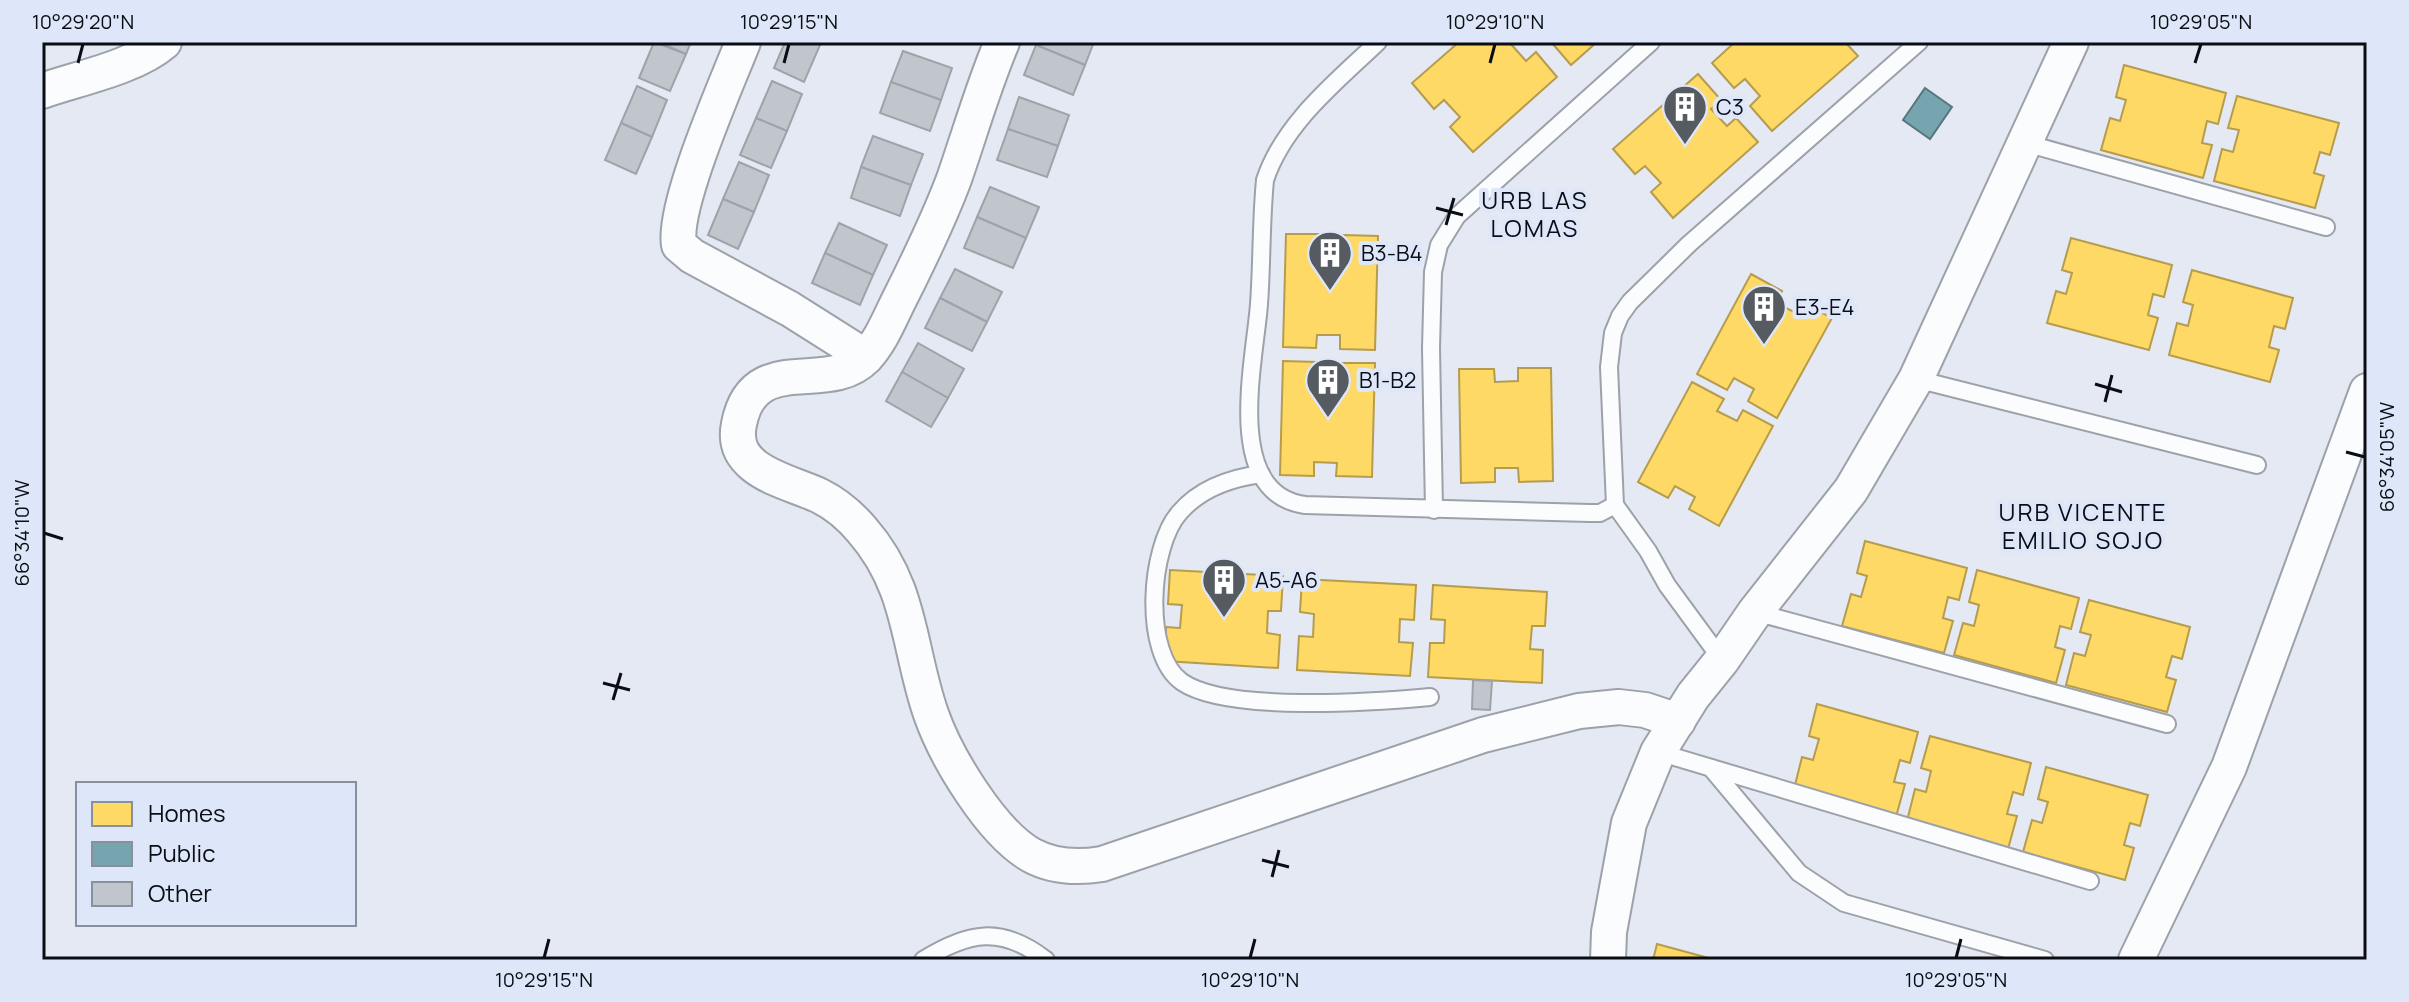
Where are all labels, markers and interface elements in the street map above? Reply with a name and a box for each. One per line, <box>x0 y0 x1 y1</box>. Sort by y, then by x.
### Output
text: 10°29'20"N <box>32 8 134 35</box>
text: 10°29'15"N <box>740 8 838 35</box>
text: 10°29'10"N <box>1446 8 1544 35</box>
text: 10°29'05"N <box>2150 8 2252 35</box>
building icon: C3 <box>1661 83 1709 146</box>
place label: C3 <box>1716 92 1744 122</box>
district label: URB LAS LOMAS <box>1481 183 1589 244</box>
building icon: B3-B4 <box>1306 229 1354 292</box>
place label: B3-B4 <box>1361 238 1422 268</box>
building icon: E3-E4 <box>1740 283 1788 346</box>
place label: E3-E4 <box>1795 292 1854 322</box>
building icon: B1-B2 <box>1304 356 1352 419</box>
place label: B1-B2 <box>1359 365 1416 395</box>
text: 66°34'05"W <box>2373 401 2400 512</box>
text: 66°34'10"W <box>8 479 35 586</box>
district label: URB VICENTE EMILIO SOJO <box>1999 495 2167 556</box>
building icon: A5-A6 <box>1200 556 1248 619</box>
place label: A5-A6 <box>1255 565 1318 595</box>
legend <box>76 782 356 926</box>
text: Homes <box>148 796 226 829</box>
text: Public <box>148 836 215 869</box>
text: Other <box>148 876 212 909</box>
text: 10°29'15"N <box>495 966 593 993</box>
text: 10°29'10"N <box>1201 966 1299 993</box>
text: 10°29'05"N <box>1905 966 2007 993</box>

